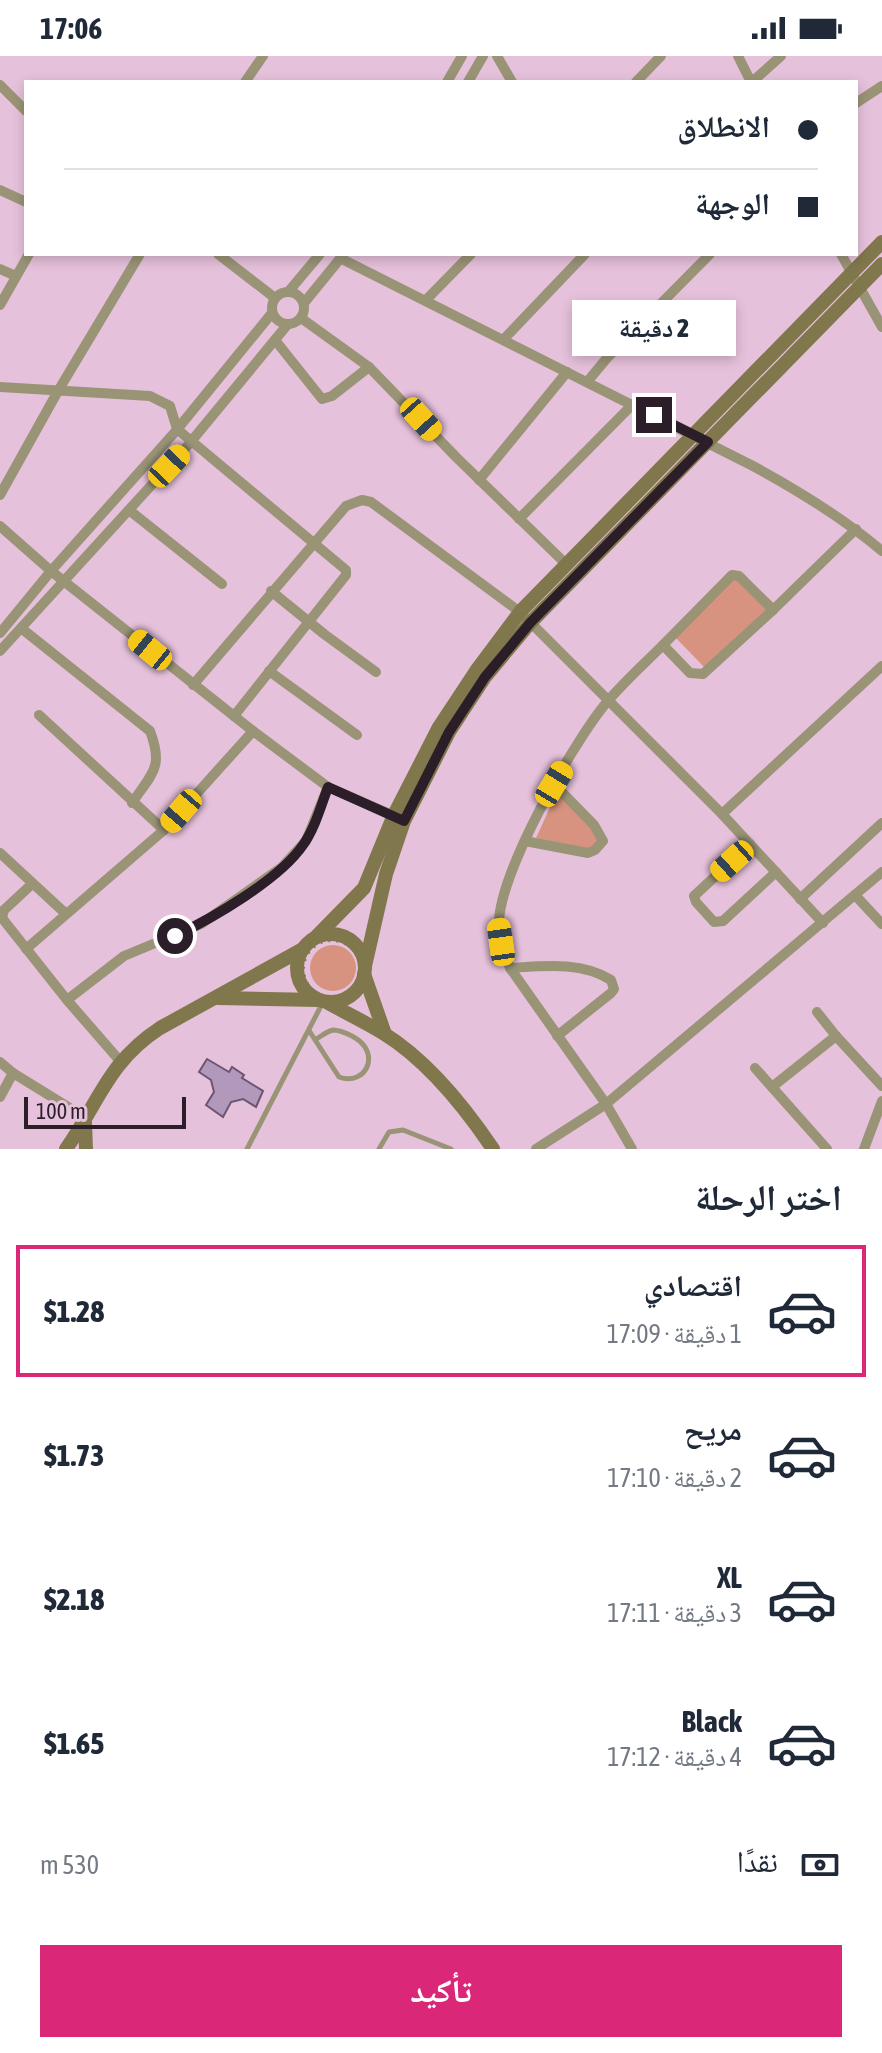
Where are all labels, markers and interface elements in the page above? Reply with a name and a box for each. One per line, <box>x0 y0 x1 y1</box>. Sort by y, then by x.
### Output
text: 17:06 <box>40 11 102 45</box>
text: الانطلاق <box>677 109 770 143</box>
text: الوجهة <box>695 186 770 220</box>
callout: 2 دقيقة <box>572 299 736 355</box>
text: 2 دقيقة <box>619 313 689 343</box>
car <box>396 393 446 445</box>
route end <box>636 397 672 433</box>
car <box>144 440 194 492</box>
car <box>124 626 176 674</box>
car <box>531 757 577 811</box>
car <box>156 785 206 837</box>
car <box>706 836 758 886</box>
car <box>486 917 516 967</box>
route start <box>157 918 193 954</box>
scale bar <box>24 1093 186 1129</box>
text: 100 m <box>36 1098 86 1124</box>
text: اختر الرحلة <box>695 1176 842 1218</box>
text: اقتصادي <box>644 1268 742 1302</box>
icon: car <box>766 1275 838 1347</box>
text: $1.28 <box>44 1294 104 1328</box>
text: 1 دقيقة · 17:09 <box>607 1319 742 1349</box>
text: مريح <box>684 1412 742 1446</box>
icon: car <box>766 1419 838 1491</box>
text: $1.73 <box>44 1438 104 1472</box>
text: 2 دقيقة · 17:10 <box>607 1463 742 1493</box>
text: XL <box>717 1560 742 1594</box>
icon: car <box>766 1563 838 1635</box>
text: $2.18 <box>44 1582 104 1616</box>
text: 3 دقيقة · 17:11 <box>607 1598 742 1628</box>
text: Black <box>682 1704 742 1738</box>
icon: car <box>766 1707 838 1779</box>
text: $1.65 <box>44 1726 104 1760</box>
text: 4 دقيقة · 17:12 <box>607 1742 742 1772</box>
icon: cash <box>798 1843 842 1887</box>
text: نقدًا <box>737 1844 778 1878</box>
text: 530 m <box>40 1850 99 1880</box>
button: تأكيد <box>40 1945 842 2037</box>

